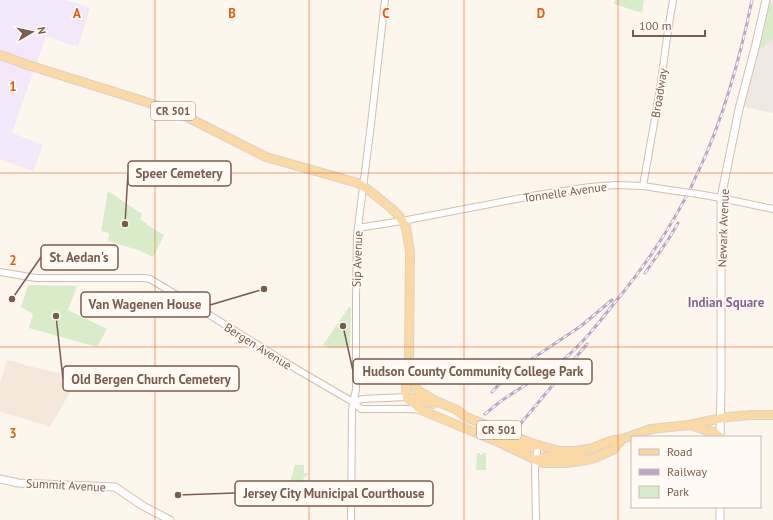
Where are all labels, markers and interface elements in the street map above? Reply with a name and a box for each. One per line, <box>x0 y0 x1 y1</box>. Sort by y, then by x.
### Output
text: A <box>73 5 81 22</box>
text: B <box>228 5 236 22</box>
text: C <box>382 5 390 22</box>
text: D <box>537 5 545 22</box>
north arrow <box>12 12 52 52</box>
scale bar <box>633 12 705 38</box>
text: 100 m <box>639 18 672 33</box>
text: N <box>34 26 49 35</box>
street label: Broadway <box>648 67 670 119</box>
text: 1 <box>9 78 17 95</box>
road number: CR 501 <box>151 102 195 120</box>
callout: Speer Cemetery <box>128 161 231 186</box>
text: Speer Cemetery <box>135 165 223 182</box>
street label: Tonnelle Avenue <box>522 179 608 205</box>
street label: Newark Avenue <box>714 188 732 268</box>
street label: Sip Avenue <box>349 231 365 287</box>
callout: St. Aedan's <box>41 245 118 270</box>
text: St. Aedan's <box>49 249 109 266</box>
text: 2 <box>9 252 17 269</box>
callout: Van Wagenen House <box>81 292 210 317</box>
district label: Indian Square <box>688 294 765 311</box>
text: Van Wagenen House <box>88 296 202 313</box>
street label: Bergen Avenue <box>222 319 294 373</box>
callout: Hudson County Community College Park <box>353 359 592 384</box>
text: Hudson County Community College Park <box>363 363 584 380</box>
callout: Old Bergen Church Cemetery <box>63 366 239 391</box>
text: Old Bergen Church Cemetery <box>71 371 232 388</box>
road number: CR 501 <box>477 421 521 439</box>
text: 3 <box>9 425 17 442</box>
legend <box>631 436 761 508</box>
text: Road <box>667 444 692 459</box>
text: Railway <box>667 464 707 479</box>
street label: Summit Avenue <box>26 475 106 495</box>
callout: Jersey City Municipal Courthouse <box>235 481 433 506</box>
text: Park <box>667 484 689 499</box>
text: Jersey City Municipal Courthouse <box>242 485 425 502</box>

